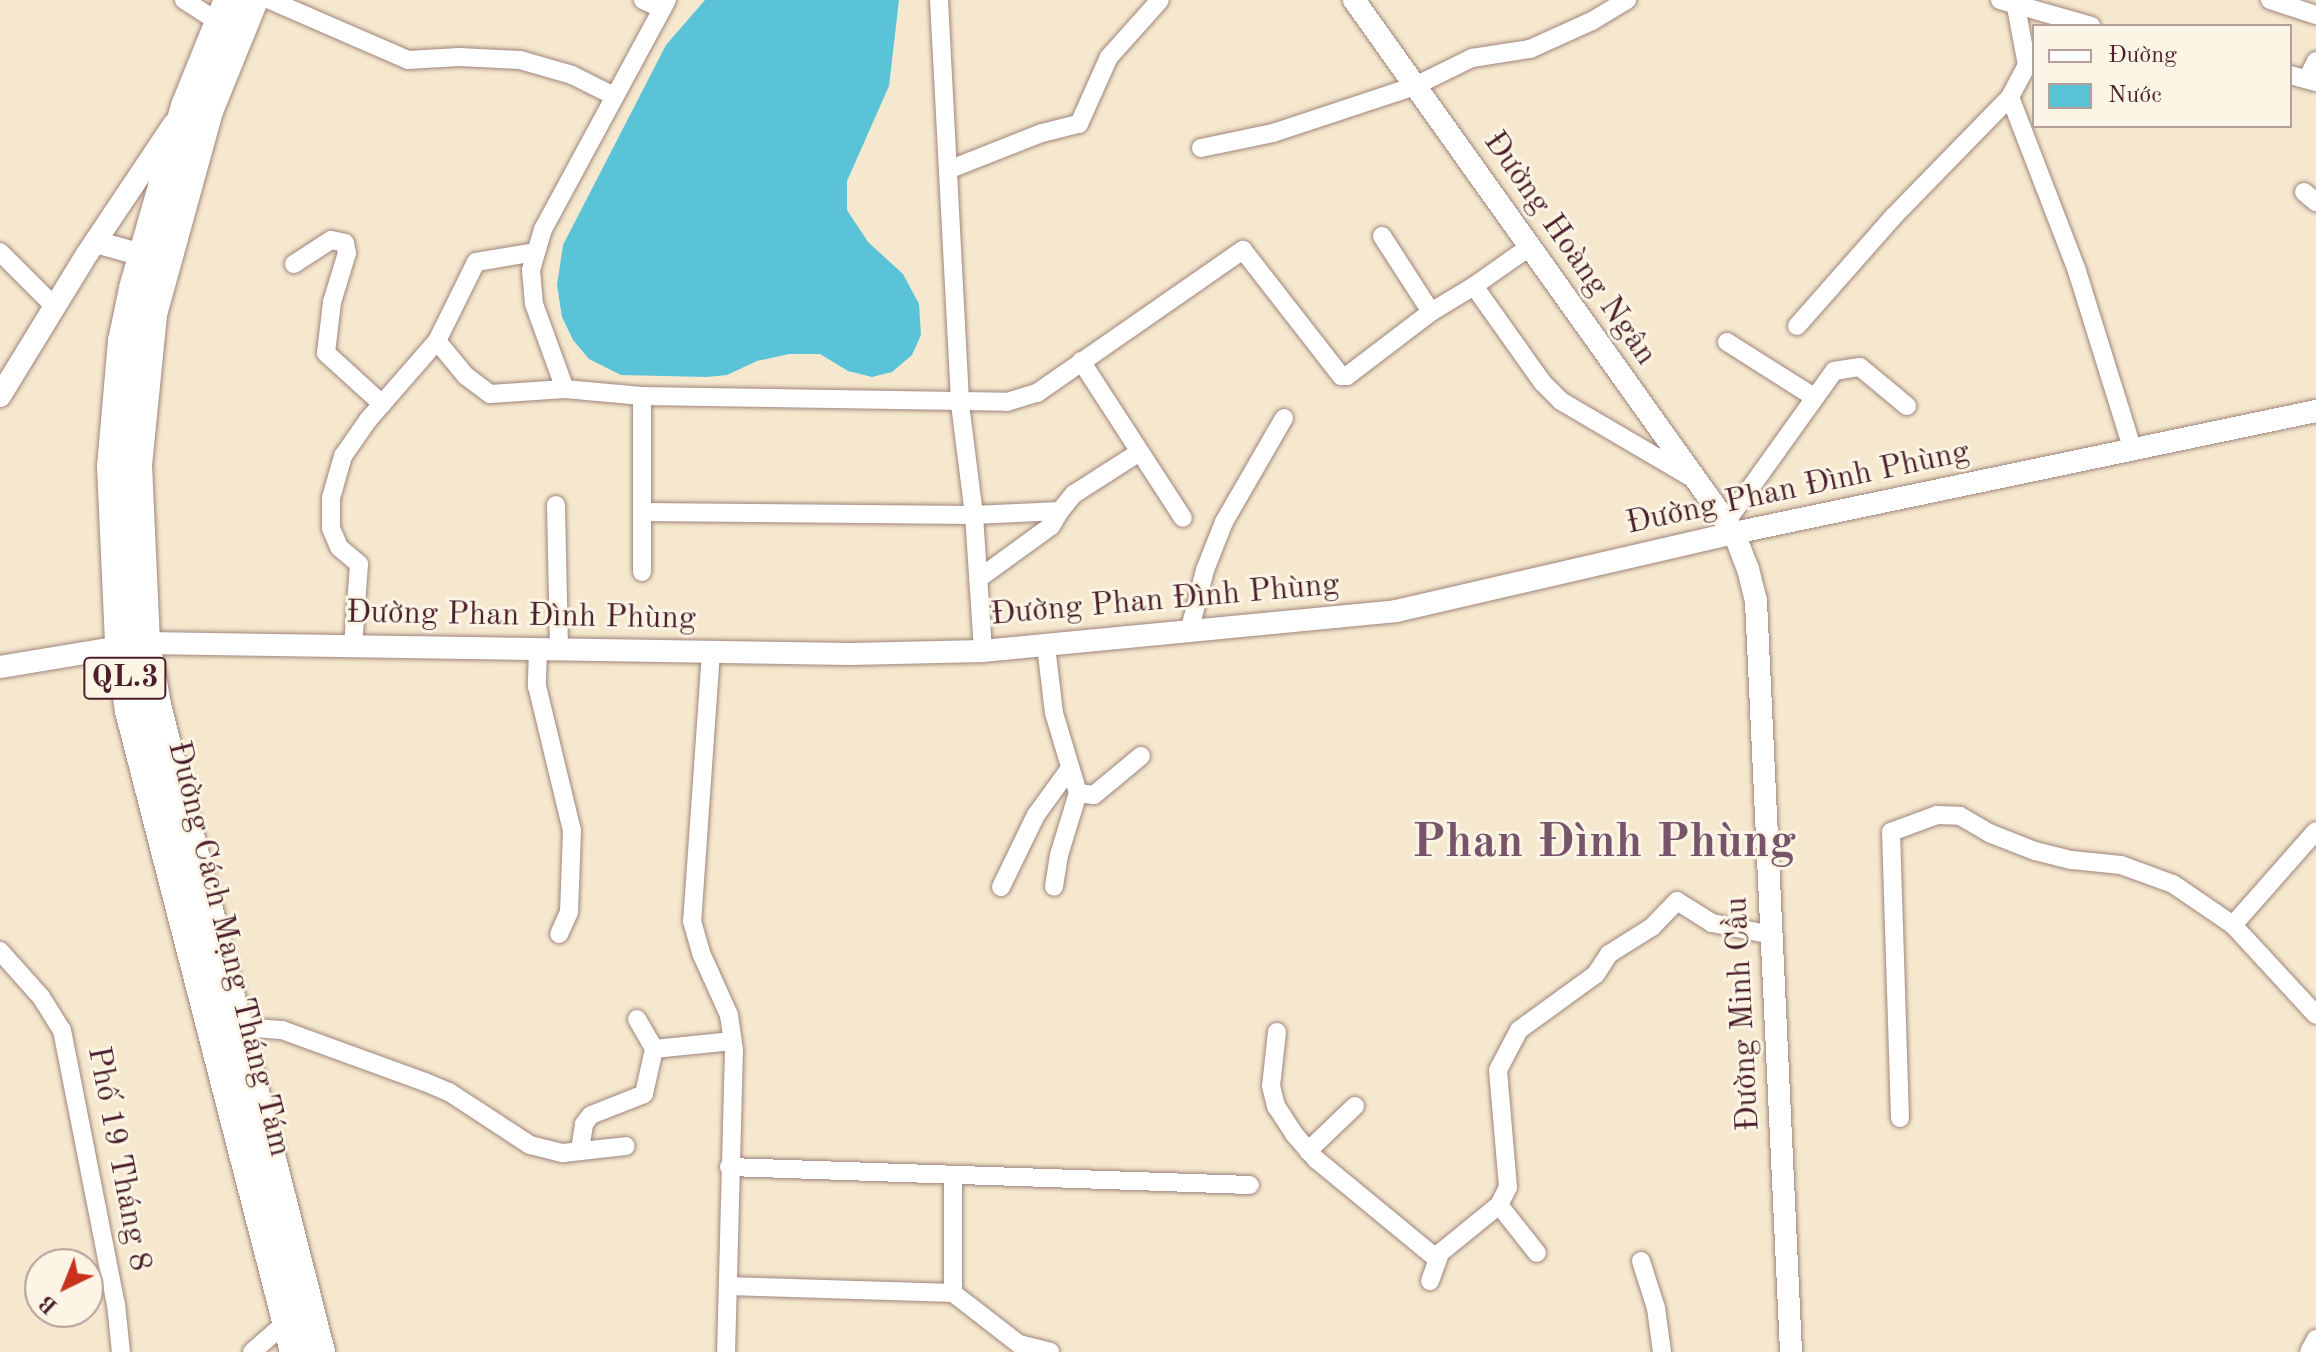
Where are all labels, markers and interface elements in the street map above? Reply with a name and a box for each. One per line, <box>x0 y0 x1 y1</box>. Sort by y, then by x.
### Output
legend <box>2032 24 2292 128</box>
text: Đường <box>2108 44 2177 68</box>
text: Nước <box>2108 84 2162 108</box>
street label: Đường Hoàng Ngân <box>1474 125 1664 373</box>
street label: Đường Phan Đình Phùng <box>1623 434 1973 544</box>
street label: Đường Phan Đình Phùng <box>989 567 1341 635</box>
street label: Đường Phan Đình Phùng <box>346 595 696 639</box>
road number: QL.3 <box>83 652 167 704</box>
street label: Đường Cách Mạng Tháng Tám <box>158 737 298 1161</box>
district label: Phan Đình Phùng <box>1412 815 1796 873</box>
street label: Đường Minh Cầu <box>1719 896 1769 1132</box>
street label: Phố 19 Tháng 8 <box>77 1043 159 1275</box>
north arrow <box>24 1248 104 1328</box>
text: B <box>36 1291 62 1317</box>

